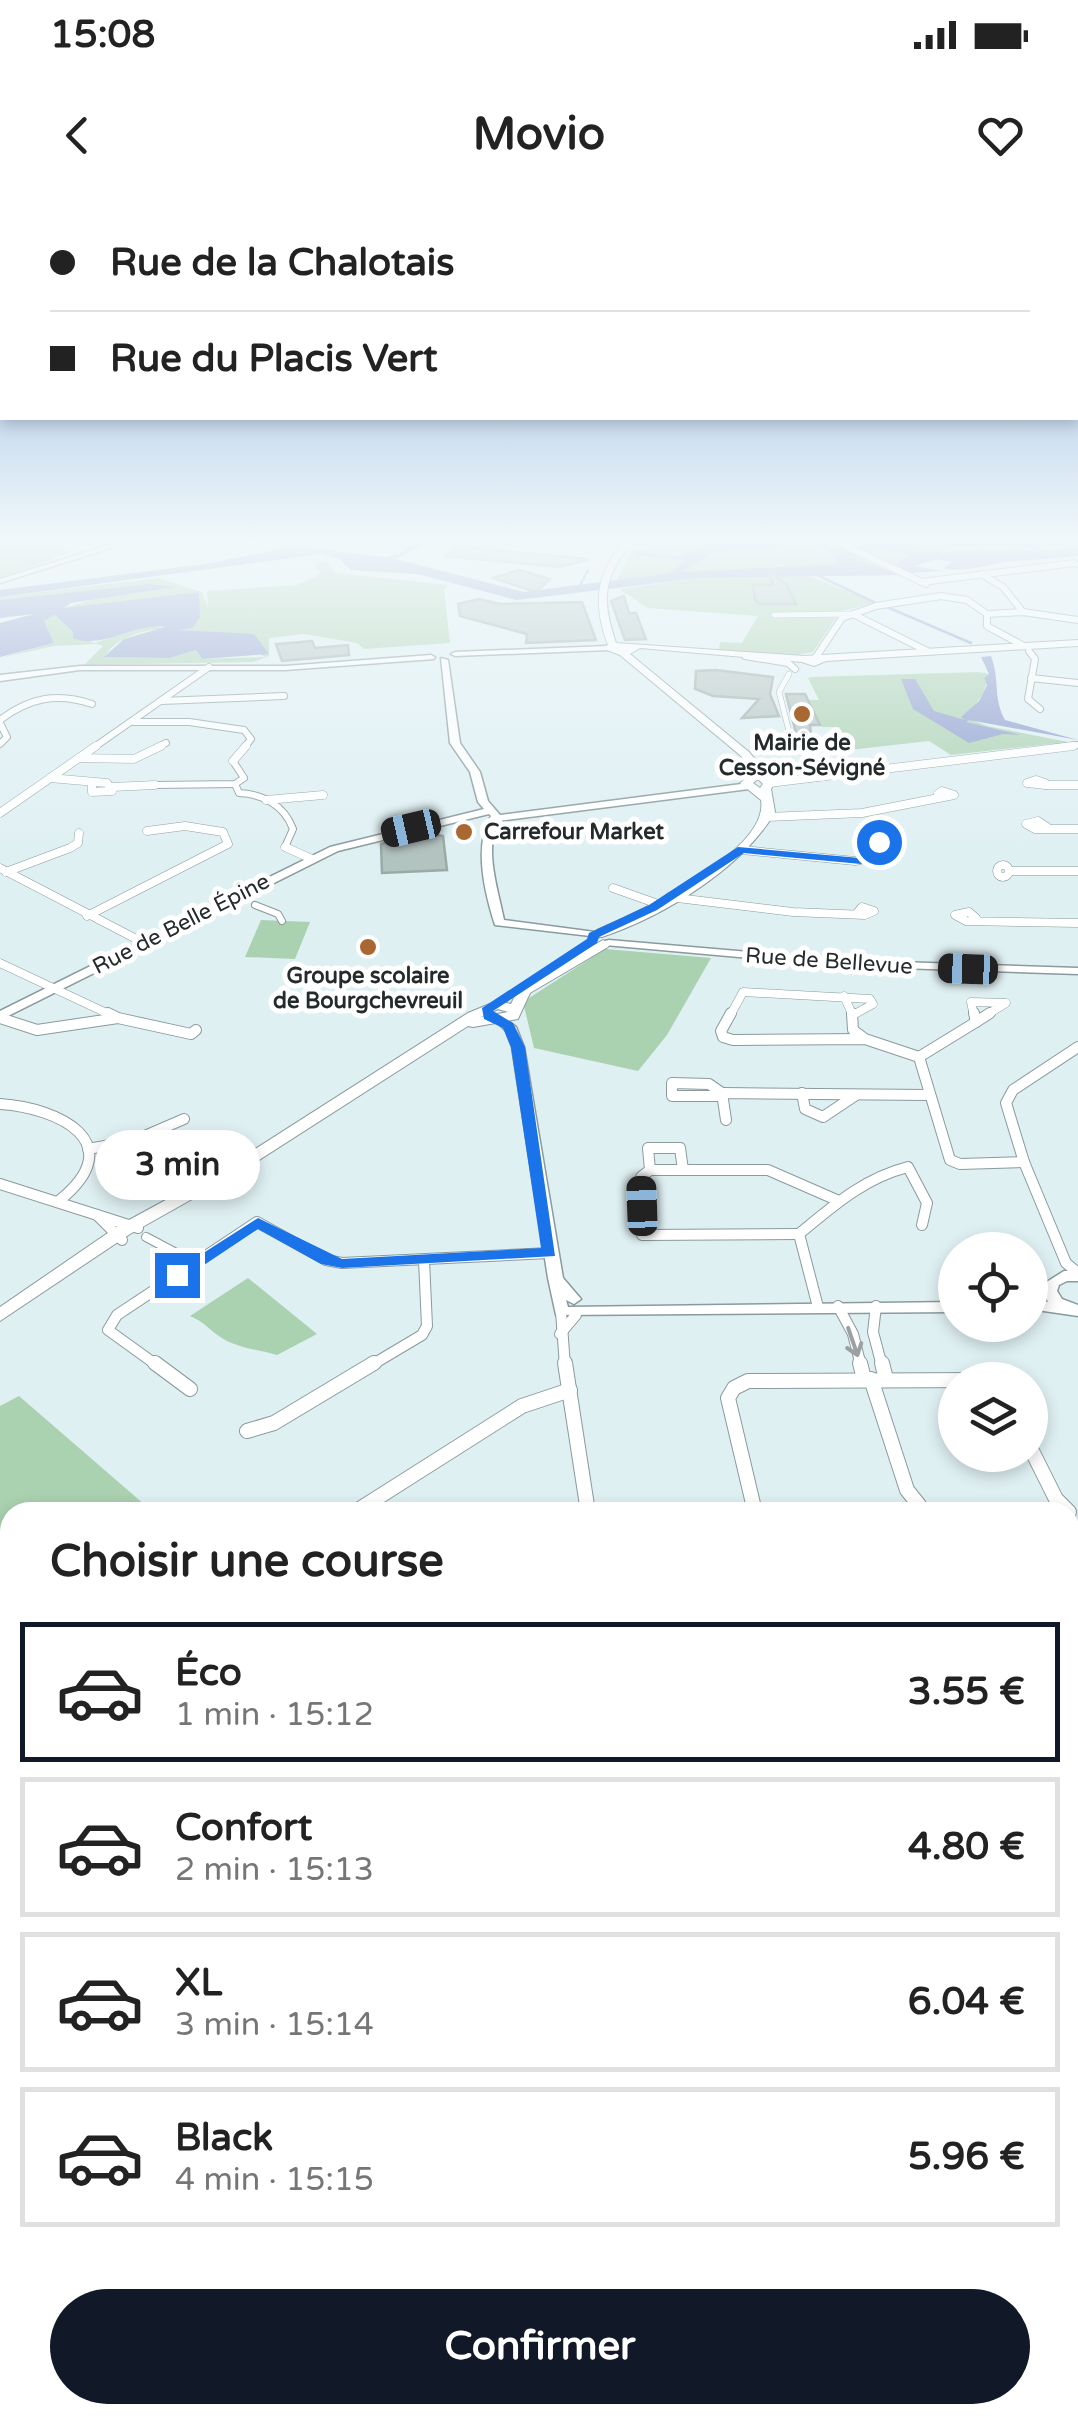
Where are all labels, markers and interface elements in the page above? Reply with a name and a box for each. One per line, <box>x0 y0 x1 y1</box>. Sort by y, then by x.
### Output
text: 15:08 <box>50 12 155 58</box>
icon: back <box>50 108 105 163</box>
text: Movio <box>473 108 605 162</box>
icon: heart <box>973 108 1028 163</box>
text: Rue de la Chalotais <box>110 240 455 286</box>
text: Rue du Placis Vert <box>110 336 437 382</box>
marker: Mairie de Cesson-Sévigné <box>791 703 813 725</box>
place label: Mairie de Cesson-Sévigné <box>719 730 885 781</box>
car <box>378 807 444 849</box>
place label: Carrefour Market <box>484 819 665 845</box>
route start <box>857 820 902 865</box>
marker: Carrefour Market <box>453 821 475 843</box>
street label: Rue de Belle Épine <box>88 867 274 980</box>
marker: Groupe scolaire de Bourgchevreuil <box>357 936 379 958</box>
street label: Rue de Bellevue <box>744 942 914 980</box>
car <box>937 953 999 985</box>
place label: Groupe scolaire de Bourgchevreuil <box>273 963 463 1014</box>
callout: 3 min <box>94 1130 260 1200</box>
text: 3 min <box>135 1146 220 1184</box>
car <box>626 1175 658 1237</box>
map controls <box>938 1232 1048 1472</box>
button: locate <box>938 1232 1048 1342</box>
route end <box>155 1253 200 1298</box>
one-way arrow <box>845 1325 863 1356</box>
button: layers <box>938 1362 1048 1472</box>
text: Choisir une course <box>50 1535 444 1589</box>
icon: car <box>55 1647 145 1737</box>
text: Éco <box>175 1650 242 1696</box>
text: 3.55 € <box>908 1669 1025 1715</box>
text: 1 min · 15:12 <box>175 1696 374 1734</box>
icon: car <box>55 1802 145 1892</box>
text: Confort <box>175 1805 312 1851</box>
text: 4.80 € <box>908 1824 1025 1870</box>
text: 2 min · 15:13 <box>175 1851 374 1889</box>
icon: car <box>55 1957 145 2047</box>
text: XL <box>175 1960 222 2006</box>
text: 6.04 € <box>908 1979 1025 2025</box>
text: 3 min · 15:14 <box>175 2006 374 2044</box>
icon: car <box>55 2112 145 2202</box>
text: Black <box>175 2115 273 2161</box>
text: 5.96 € <box>908 2134 1025 2180</box>
text: 4 min · 15:15 <box>175 2161 374 2199</box>
button: Confirmer <box>50 2289 1030 2404</box>

